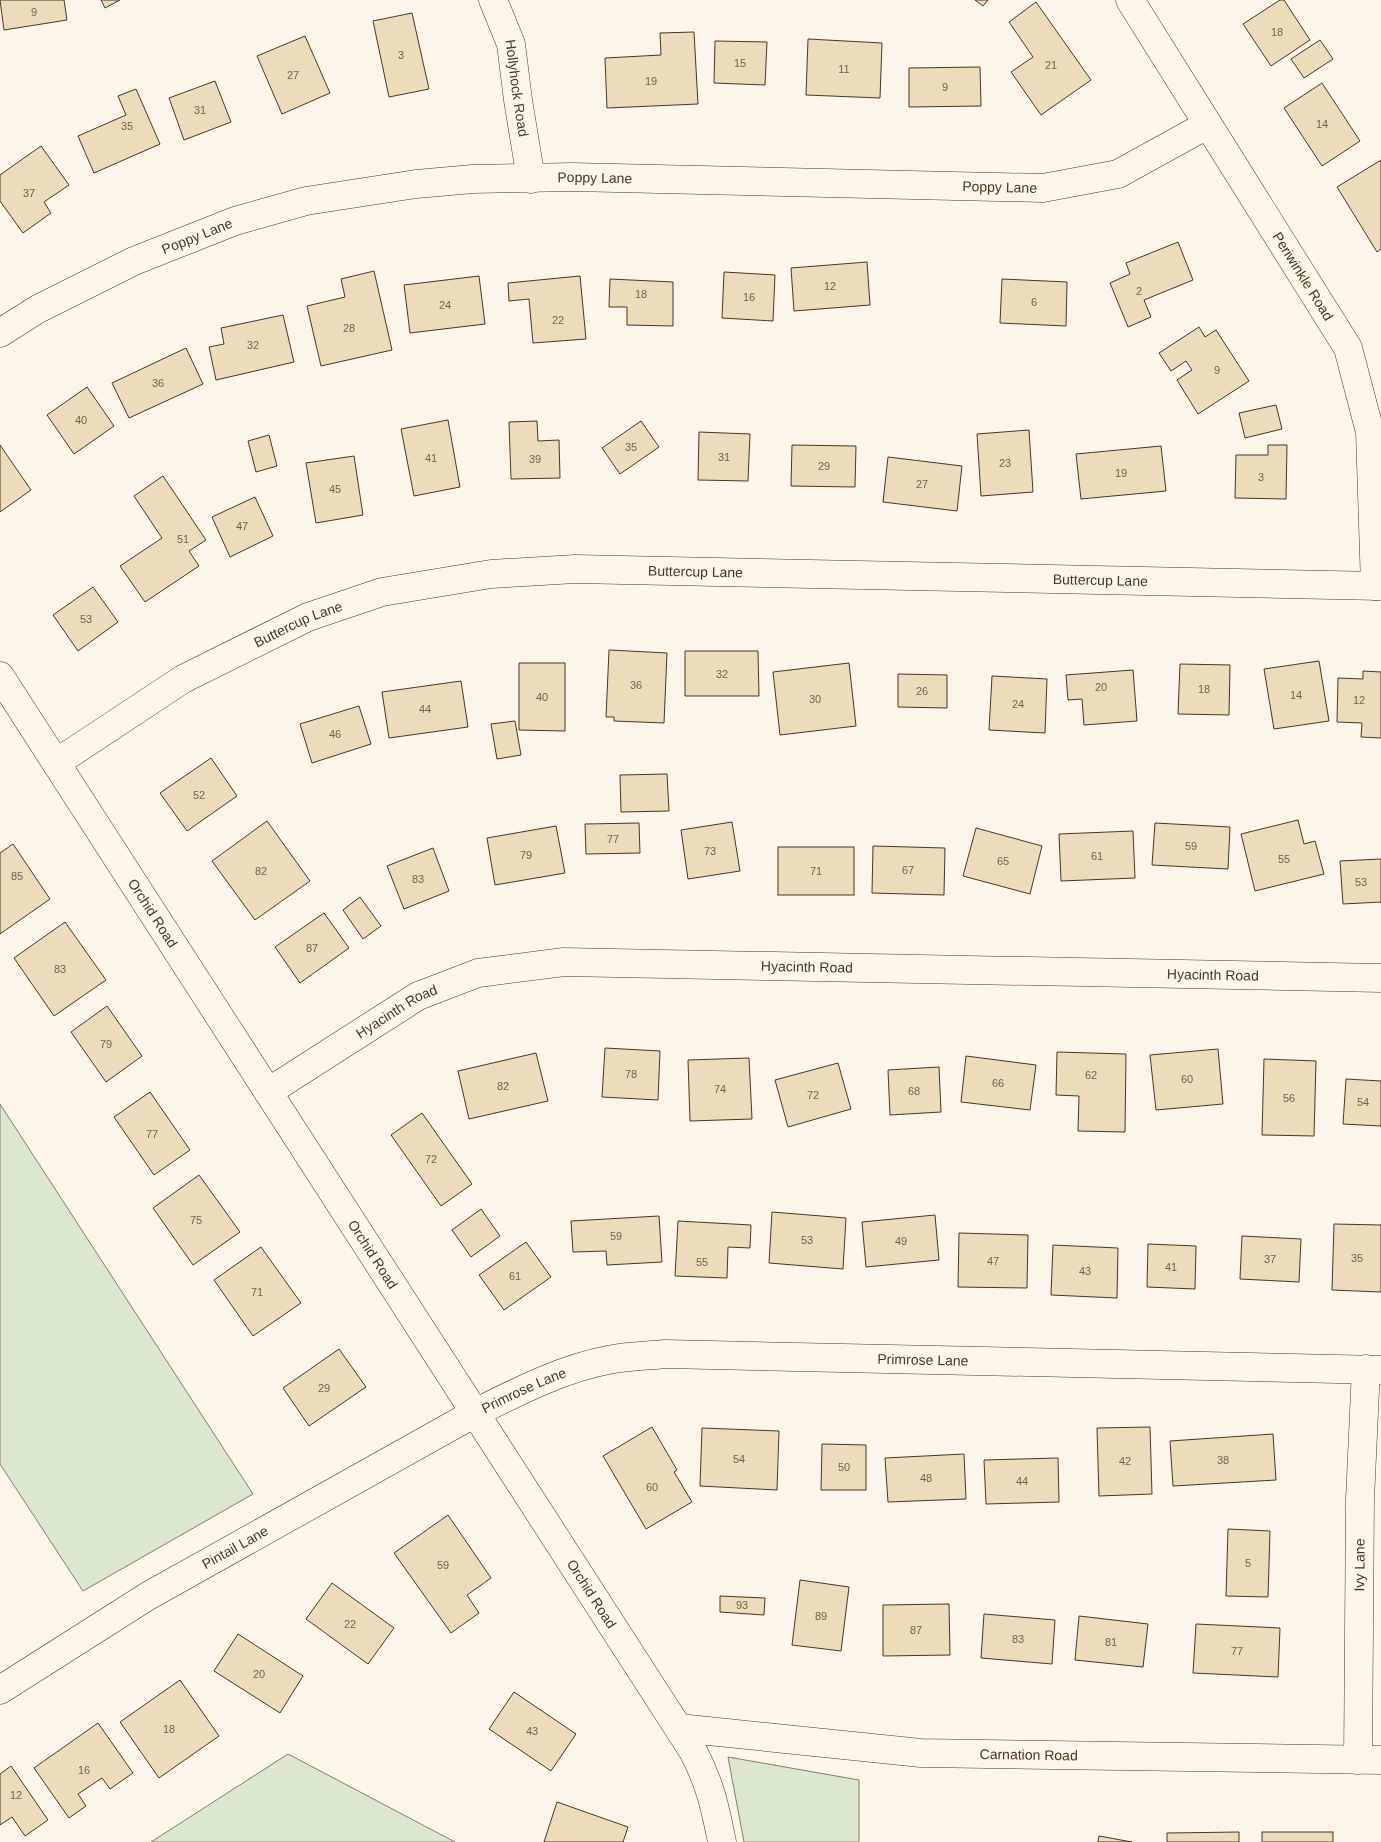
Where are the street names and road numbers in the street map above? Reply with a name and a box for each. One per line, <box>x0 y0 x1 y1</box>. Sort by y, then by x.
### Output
street label: Hollyhock Road <box>502 38 532 138</box>
street label: Poppy Lane <box>557 169 633 186</box>
street label: Poppy Lane <box>962 178 1037 196</box>
street label: Poppy Lane <box>159 215 235 257</box>
street label: Periwinkle Road <box>1269 229 1337 323</box>
street label: Buttercup Lane <box>648 563 743 581</box>
street label: Buttercup Lane <box>1053 571 1148 589</box>
street label: Buttercup Lane <box>251 598 345 651</box>
street label: Orchid Road <box>125 876 181 950</box>
street label: Hyacinth Road <box>761 958 853 976</box>
street label: Hyacinth Road <box>1167 966 1259 984</box>
street label: Hyacinth Road <box>353 981 439 1042</box>
street label: Orchid Road <box>345 1217 401 1292</box>
street label: Primrose Lane <box>877 1351 969 1369</box>
street label: Primrose Lane <box>479 1364 568 1416</box>
street label: Pintail Lane <box>199 1522 271 1572</box>
street label: Ivy Lane <box>1351 1538 1368 1592</box>
street label: Orchid Road <box>564 1556 620 1631</box>
street label: Carnation Road <box>979 1746 1078 1763</box>

